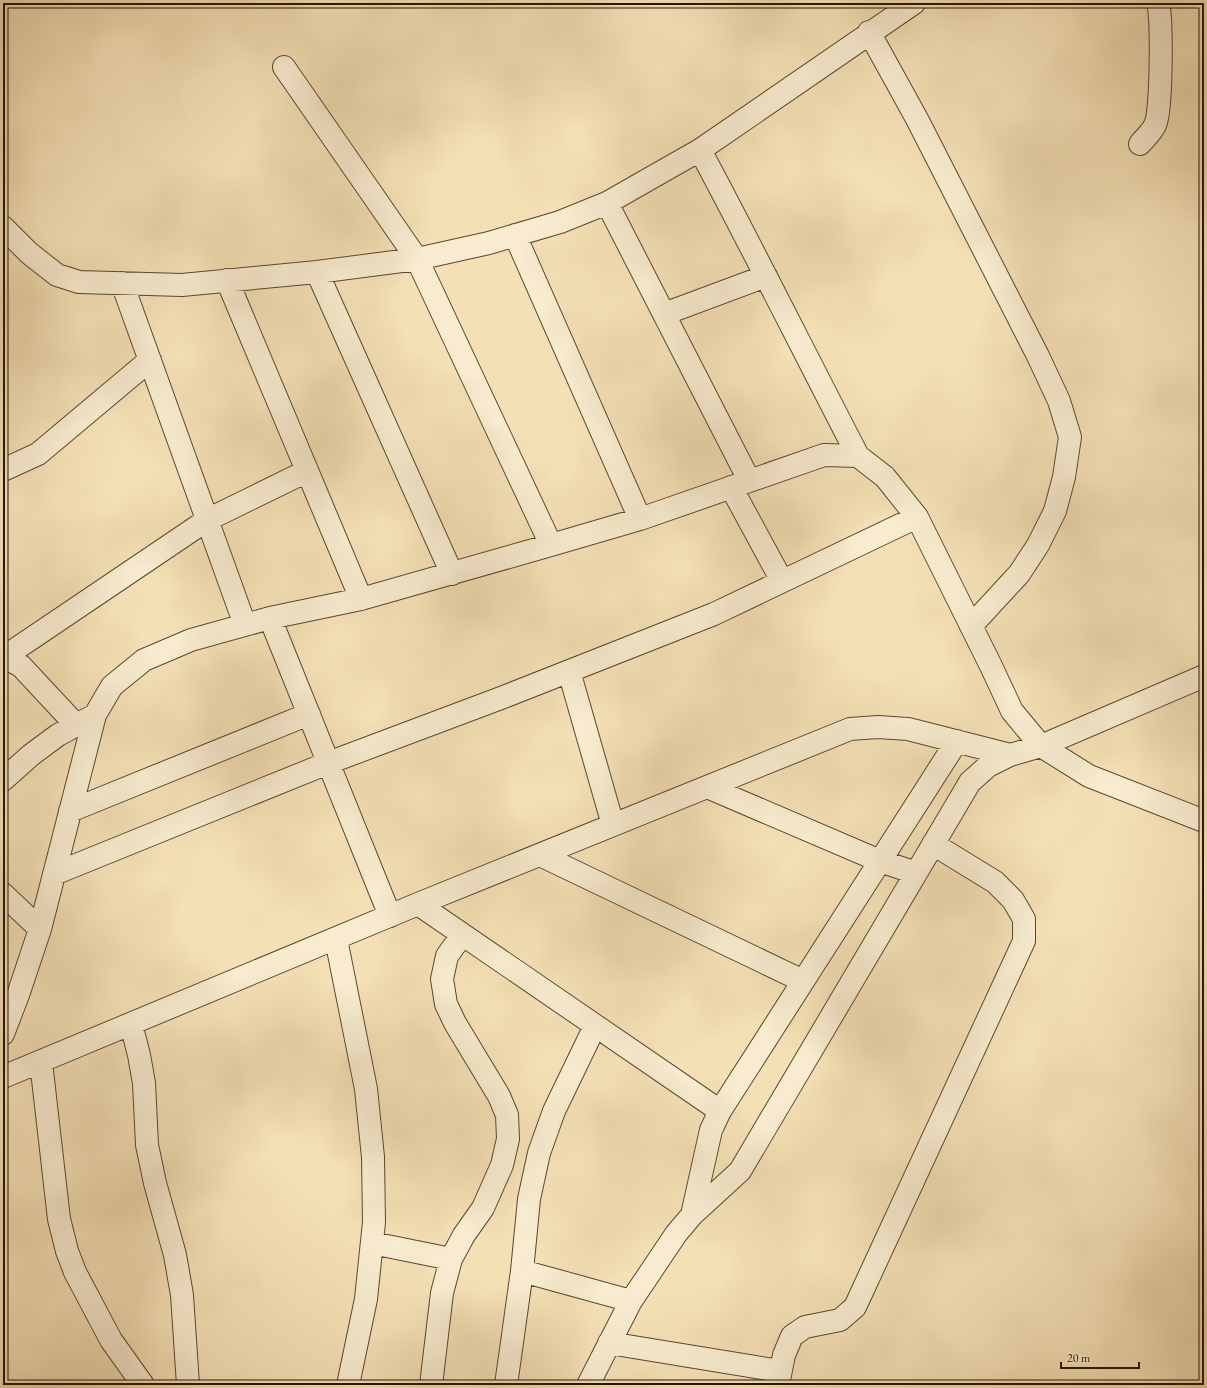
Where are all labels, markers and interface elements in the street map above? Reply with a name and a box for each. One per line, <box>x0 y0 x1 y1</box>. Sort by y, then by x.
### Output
scale bar <box>1061 1344 1139 1370</box>
text: 20 m <box>1067 1350 1091 1366</box>

